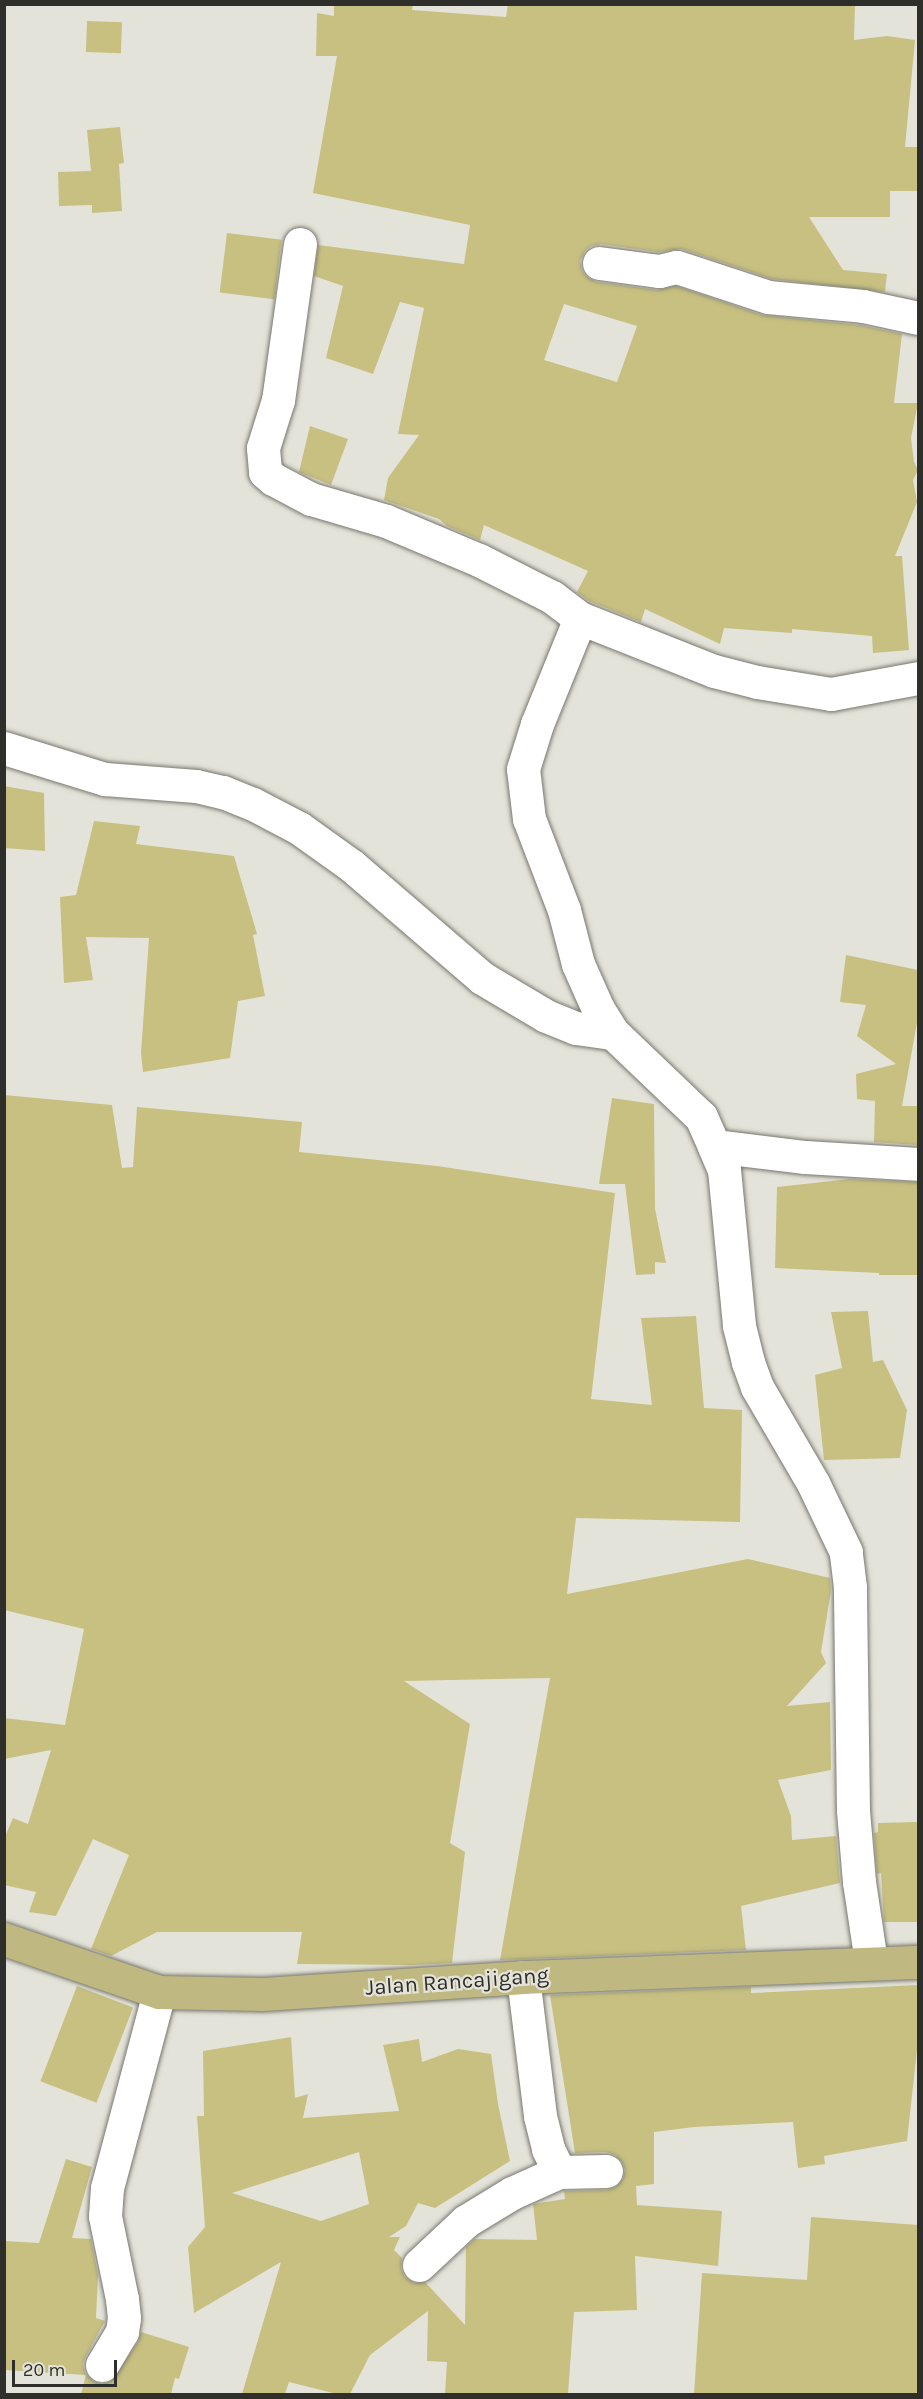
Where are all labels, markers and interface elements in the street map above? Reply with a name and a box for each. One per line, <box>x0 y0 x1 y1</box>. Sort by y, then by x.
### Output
street label: Jalan Rancajigang <box>364 1962 550 2002</box>
scale bar <box>15 2348 120 2386</box>
text: 20 m <box>23 2359 65 2381</box>

